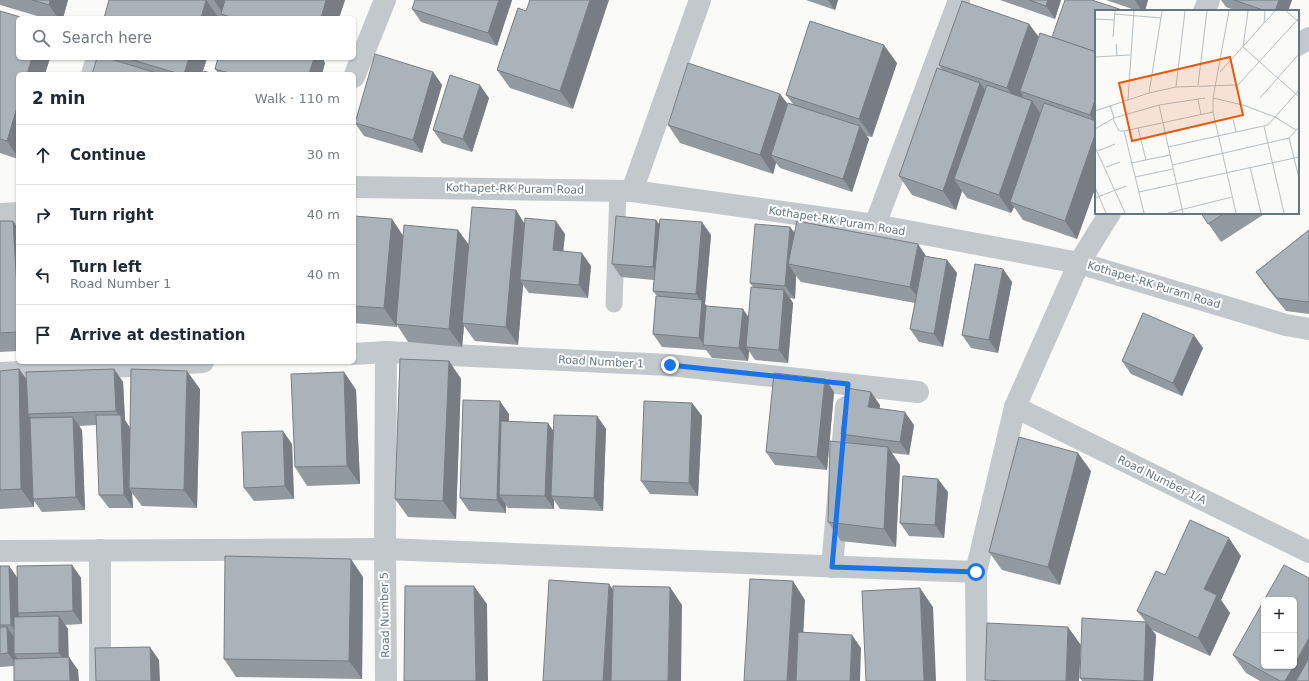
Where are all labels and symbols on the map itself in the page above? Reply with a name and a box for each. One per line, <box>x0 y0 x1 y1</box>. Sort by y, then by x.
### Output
inset map <box>1095 10 1299 214</box>
street label: Kothapet-RK Puram Road <box>446 181 584 197</box>
street label: Kothapet-RK Puram Road <box>768 204 906 238</box>
street label: Kothapet-RK Puram Road <box>1086 259 1222 311</box>
street label: Road Number 1 <box>558 353 644 371</box>
route end <box>661 356 679 374</box>
street label: Road Number 1/A <box>1116 453 1209 507</box>
route start <box>967 563 985 581</box>
street label: Road Number 5 <box>378 572 392 658</box>

